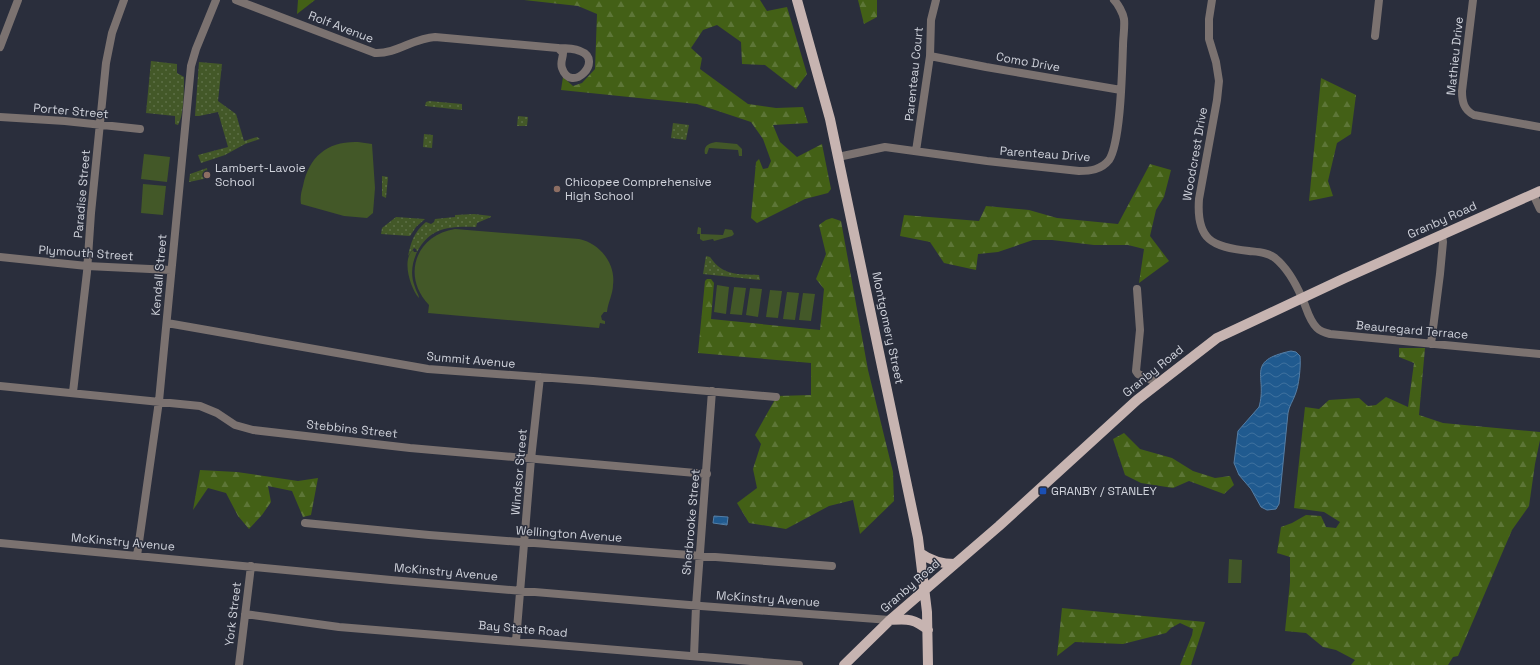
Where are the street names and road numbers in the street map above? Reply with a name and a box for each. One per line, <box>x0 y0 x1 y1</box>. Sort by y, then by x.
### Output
street label: Rolf Avenue <box>306 7 376 47</box>
street label: Mathieu Drive <box>1443 16 1467 96</box>
street label: Parenteau Court <box>901 26 927 122</box>
street label: Como Drive <box>995 49 1061 75</box>
street label: Porter Street <box>33 100 109 122</box>
street label: Woodcrest Drive <box>1179 106 1211 202</box>
street label: Parenteau Drive <box>999 143 1091 165</box>
street label: Paradise Street <box>70 149 94 239</box>
street label: Granby Road <box>1405 198 1479 242</box>
street label: Kendall Street <box>147 234 171 316</box>
street label: Plymouth Street <box>38 242 134 264</box>
street label: Montgomery Street <box>868 270 908 386</box>
street label: Beauregard Terrace <box>1355 317 1469 343</box>
street label: Granby Road <box>1119 341 1187 401</box>
street label: Summit Avenue <box>426 348 516 372</box>
street label: Stebbins Street <box>306 416 398 442</box>
street label: Windsor Street <box>507 428 531 516</box>
street label: Sherbrooke Street <box>678 468 704 576</box>
street label: Wellington Avenue <box>515 522 623 546</box>
street label: McKinstry Avenue <box>70 529 176 555</box>
street label: Granby Road <box>877 556 943 616</box>
street label: McKinstry Avenue <box>393 559 499 585</box>
street label: York Street <box>221 581 245 647</box>
street label: McKinstry Avenue <box>716 587 820 611</box>
street label: Bay State Road <box>478 617 568 641</box>

